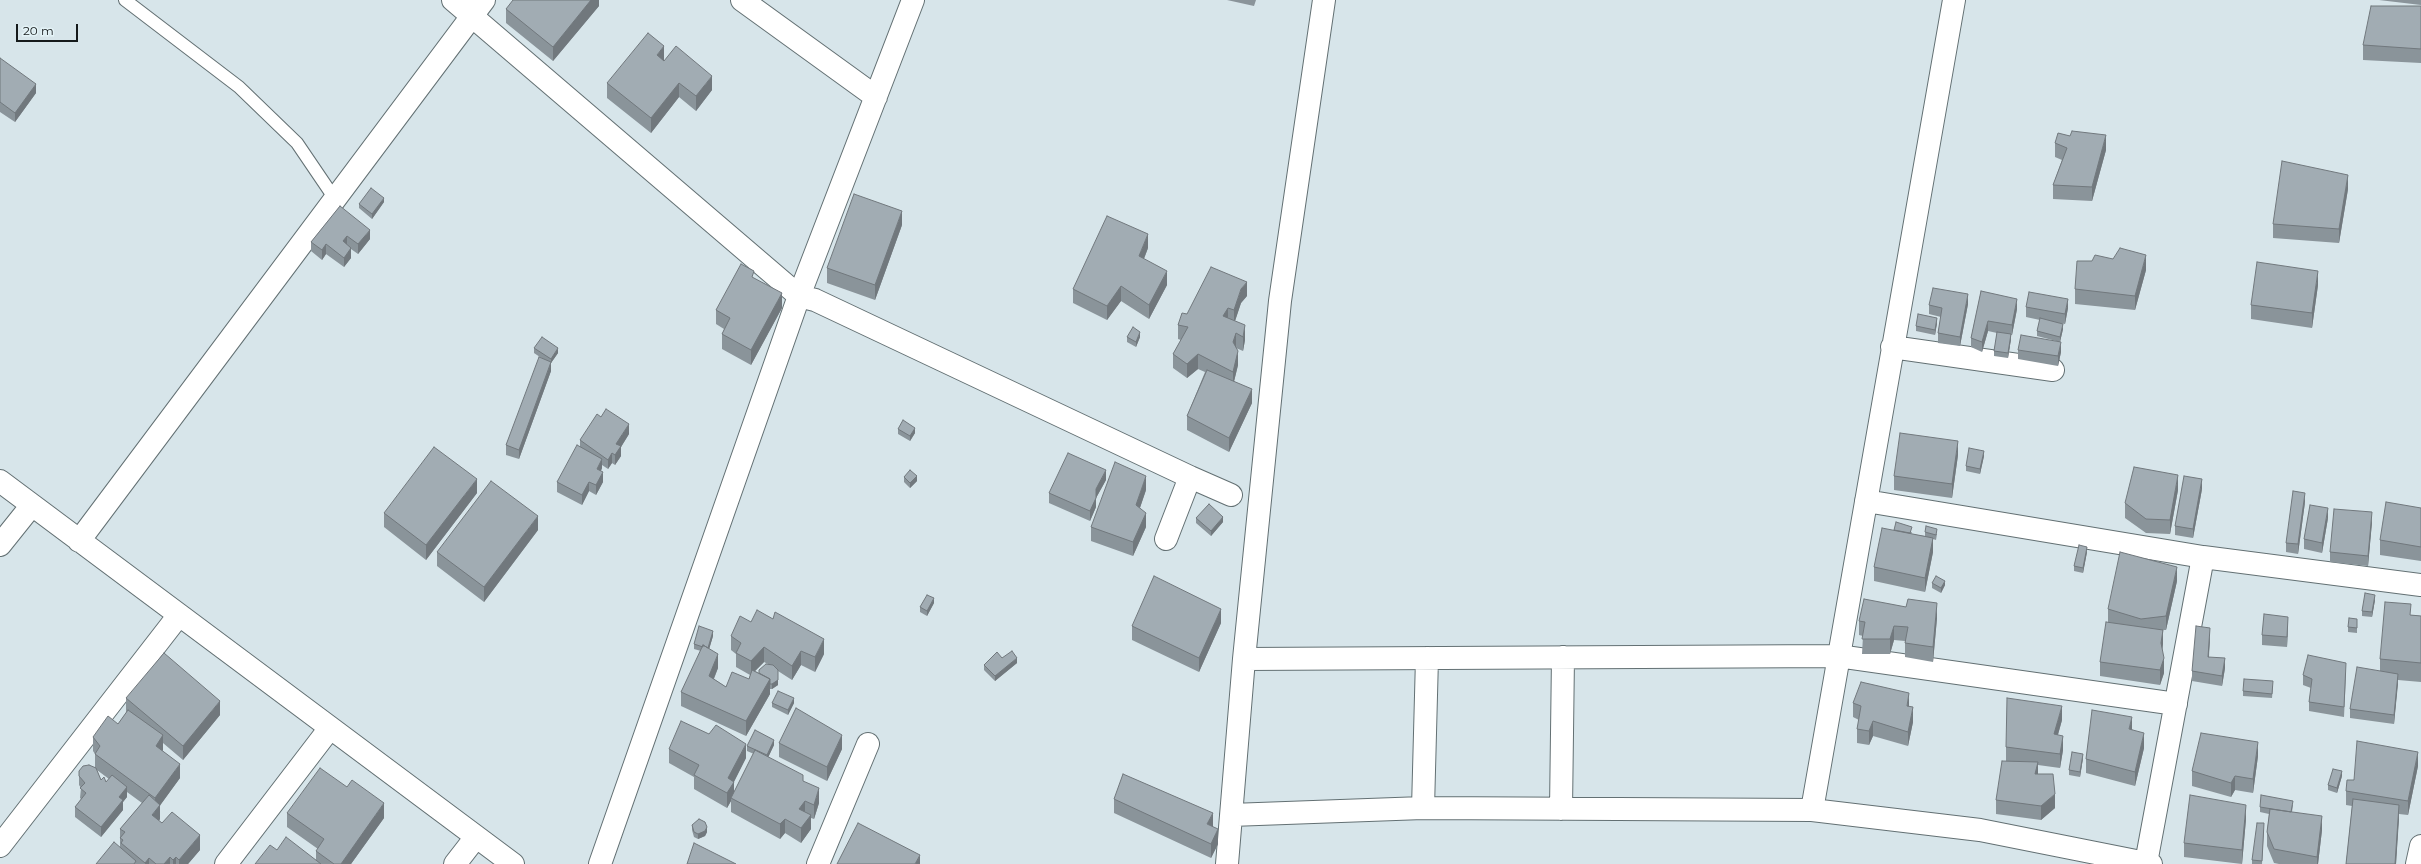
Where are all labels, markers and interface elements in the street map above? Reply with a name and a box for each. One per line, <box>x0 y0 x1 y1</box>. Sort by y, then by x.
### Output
scale bar <box>18 16 80 42</box>
text: 20 m <box>23 23 54 38</box>

